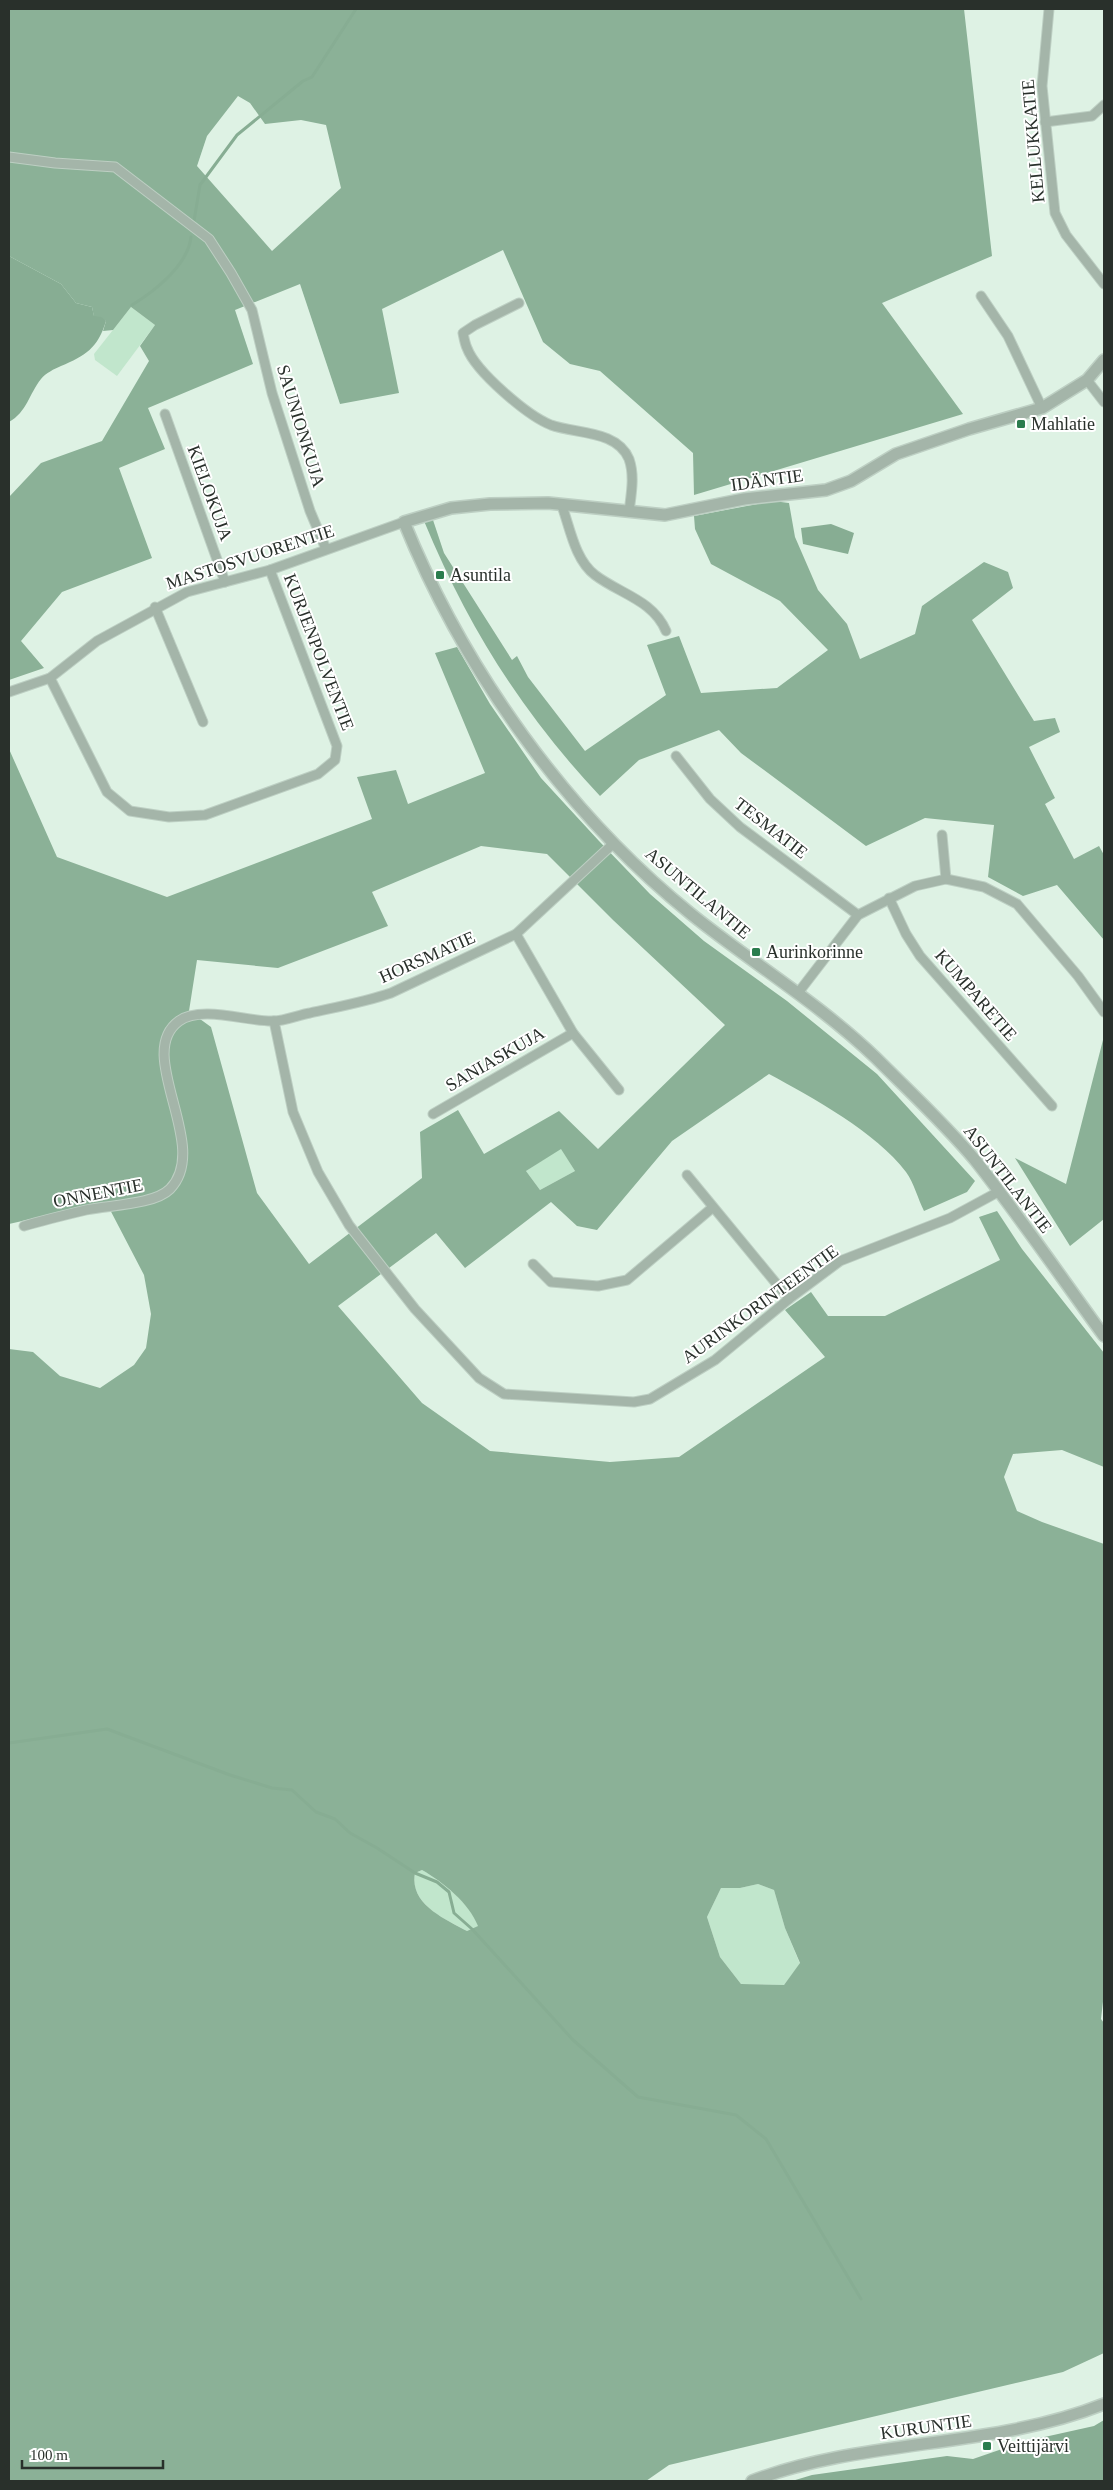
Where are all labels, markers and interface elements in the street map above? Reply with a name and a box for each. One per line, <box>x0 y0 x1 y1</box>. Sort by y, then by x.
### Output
street label: KELLUKKATIE <box>1018 78 1048 204</box>
street label: SAUNIONKUJA <box>273 362 329 490</box>
place label: Mahlatie <box>1031 414 1095 434</box>
marker: Mahlatie <box>1015 418 1027 430</box>
street label: KIELOKUJA <box>184 443 236 543</box>
street label: IDÄNTIE <box>729 465 805 495</box>
street label: MASTOSVUORENTIE <box>163 520 337 594</box>
place label: Asuntila <box>450 565 511 585</box>
marker: Asuntila <box>434 569 446 581</box>
street label: KURJENPOLVENTIE <box>280 571 358 733</box>
street label: TESMATIE <box>731 793 811 863</box>
street label: ASUNTILANTIE <box>641 843 755 943</box>
street label: HORSMATIE <box>376 927 478 987</box>
place label: Aurinkorinne <box>766 942 863 962</box>
street label: KUMPARETIE <box>931 945 1021 1045</box>
marker: Aurinkorinne <box>750 946 762 958</box>
street label: SANIASKUJA <box>442 1023 548 1095</box>
street label: ASUNTILANTIE <box>960 1121 1056 1237</box>
street label: ONNENTIE <box>51 1175 145 1211</box>
street label: AURINKORINTEENTIE <box>678 1241 842 1367</box>
street label: KURUNTIE <box>879 2411 973 2443</box>
place label: Veittijärvi <box>997 2436 1069 2456</box>
scale bar <box>22 2438 164 2470</box>
marker: Veittijärvi <box>981 2440 993 2452</box>
text: 100 m <box>30 2447 68 2463</box>

